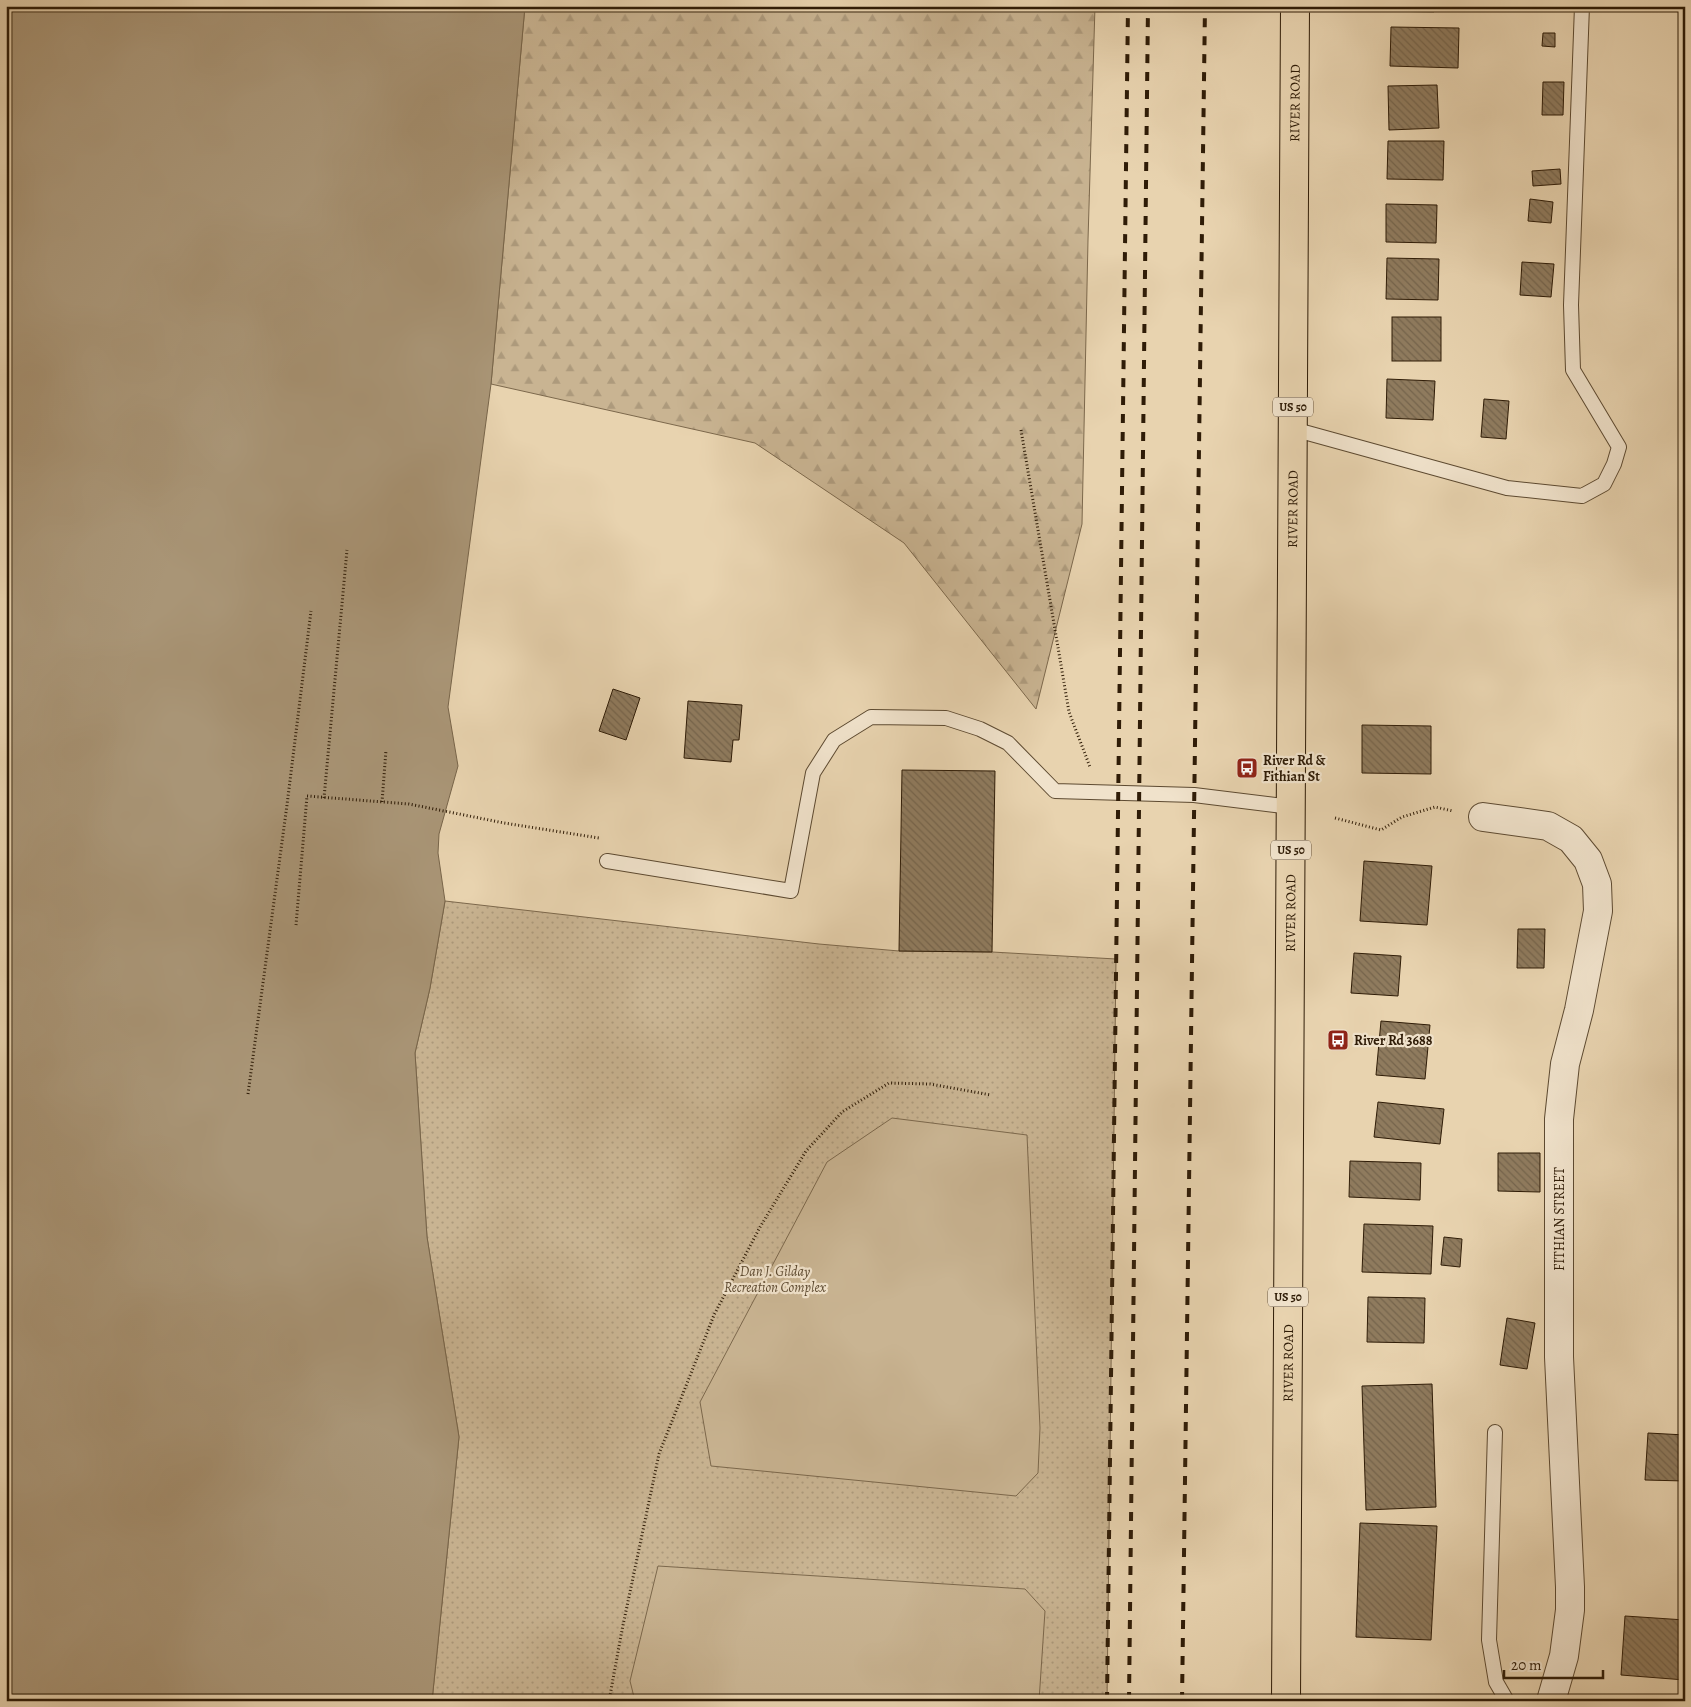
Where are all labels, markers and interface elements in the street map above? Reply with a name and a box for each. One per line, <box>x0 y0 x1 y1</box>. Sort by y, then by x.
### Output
street label: RIVER ROAD <box>1285 64 1304 142</box>
road number: US 50 <box>1273 398 1313 417</box>
street label: RIVER ROAD <box>1283 470 1302 548</box>
place label: River Rd & Fithian St <box>1263 751 1326 786</box>
bus stop icon: River Rd & Fithian St <box>1235 756 1259 780</box>
road number: US 50 <box>1271 840 1311 860</box>
street label: RIVER ROAD <box>1280 874 1300 952</box>
bus stop icon: River Rd 3688 <box>1326 1028 1350 1052</box>
place label: River Rd 3688 <box>1354 1031 1433 1050</box>
street label: FITHIAN STREET <box>1550 1167 1569 1271</box>
park label: Dan J. Gilday Recreation Complex <box>724 1262 827 1297</box>
road number: US 50 <box>1268 1288 1308 1306</box>
street label: RIVER ROAD <box>1278 1324 1298 1402</box>
scale bar <box>1504 1647 1602 1679</box>
text: 20 m <box>1511 1655 1542 1675</box>

